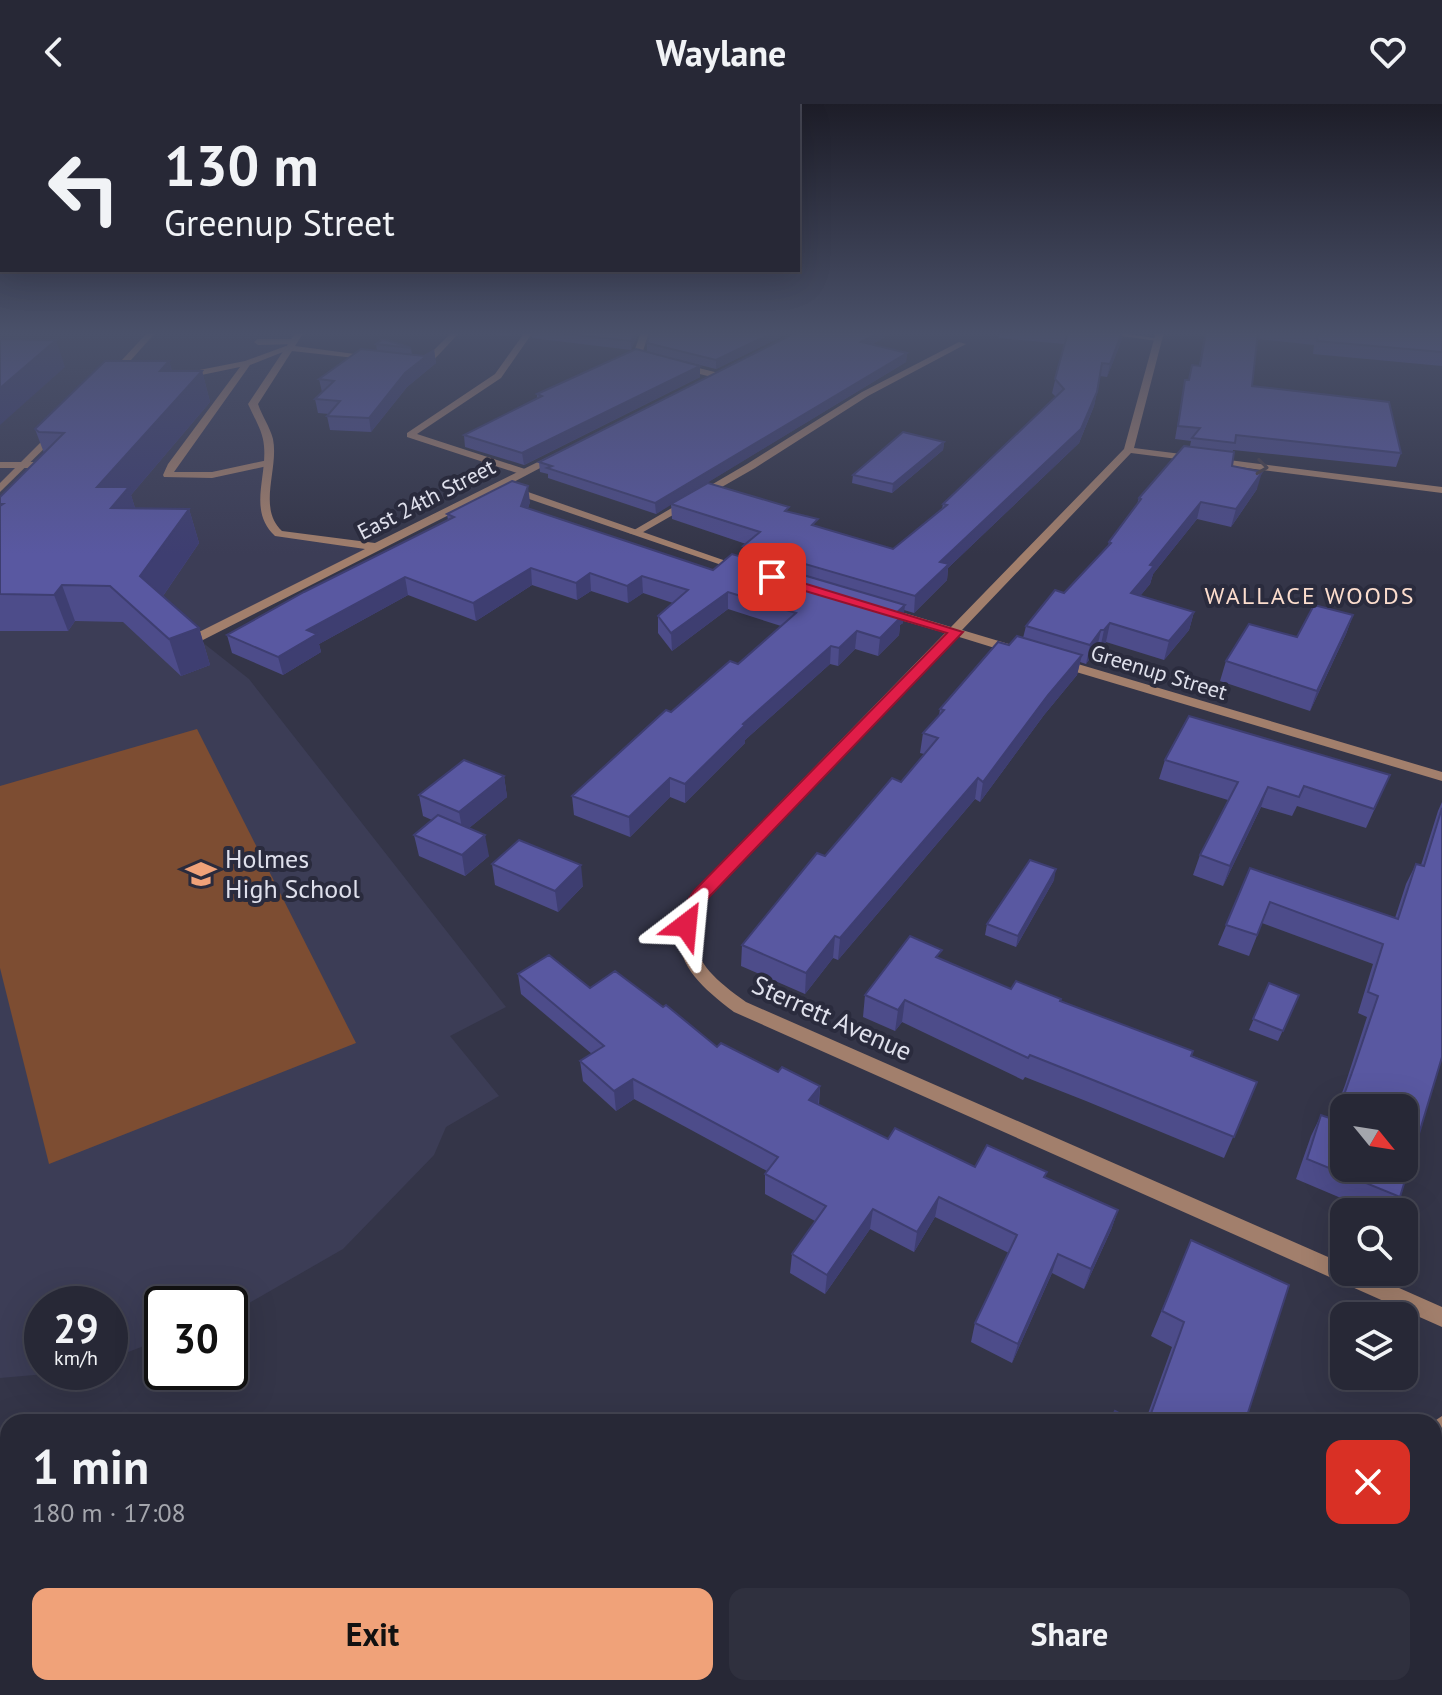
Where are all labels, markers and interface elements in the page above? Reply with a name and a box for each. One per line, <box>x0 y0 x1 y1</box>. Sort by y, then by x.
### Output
text: Waylane <box>656 29 786 76</box>
icon: back <box>32 30 76 74</box>
icon: heart <box>1366 30 1410 74</box>
text: 130 m <box>164 129 319 201</box>
icon: left <box>32 136 136 240</box>
text: Greenup Street <box>164 199 395 246</box>
street label: East 24th Street <box>352 452 500 546</box>
one-way arrow <box>1256 459 1269 476</box>
pin <box>738 543 806 611</box>
icon: arrive <box>750 555 794 599</box>
district label: WALLACE WOODS <box>1205 580 1415 611</box>
street label: Greenup Street <box>1088 638 1231 706</box>
place label: Holmes High School <box>225 842 360 905</box>
school or university icon: Holmes High School <box>184 857 218 891</box>
position arrow <box>644 883 728 967</box>
street label: Sterrett Avenue <box>747 968 917 1067</box>
north arrow <box>1330 1094 1418 1182</box>
map controls <box>1330 1094 1418 1390</box>
button: search <box>1330 1198 1418 1286</box>
speed limit sign: 30 <box>144 1286 248 1390</box>
text: 29 <box>53 1302 99 1354</box>
button: layers <box>1330 1302 1418 1390</box>
text: km/h <box>54 1345 98 1371</box>
text: 1 min <box>32 1435 149 1497</box>
button: close <box>1326 1440 1410 1524</box>
text: 180 m · 17:08 <box>32 1496 186 1529</box>
button: Exit <box>32 1588 713 1680</box>
button: Share <box>729 1588 1410 1680</box>

